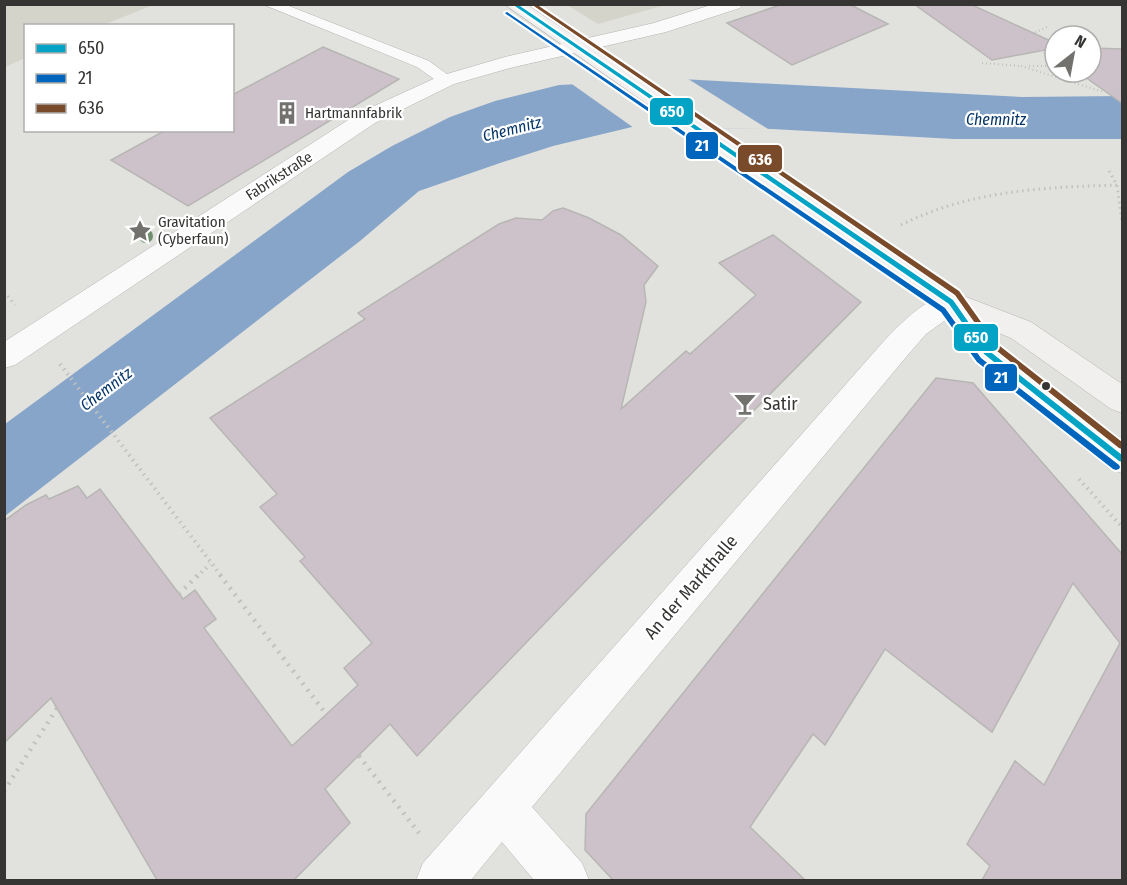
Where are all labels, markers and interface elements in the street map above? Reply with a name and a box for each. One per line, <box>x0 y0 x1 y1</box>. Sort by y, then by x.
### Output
legend <box>24 24 234 132</box>
north arrow <box>1043 24 1103 84</box>
text: N <box>1071 31 1089 52</box>
text: 650 <box>78 37 104 59</box>
text: 21 <box>78 67 93 89</box>
text: 636 <box>78 97 104 119</box>
line badge: 650 <box>649 97 694 126</box>
building icon: Hartmannfabrik <box>274 100 300 126</box>
text: 650 <box>660 102 685 121</box>
place label: Hartmannfabrik <box>305 104 402 122</box>
water label: Chemnitz <box>966 110 1027 129</box>
water label: Chemnitz <box>481 112 544 145</box>
line badge: 21 <box>685 131 719 160</box>
text: 21 <box>694 136 709 155</box>
line badge: 636 <box>737 144 783 173</box>
street label: Fabrikstraße <box>242 148 316 204</box>
text: 636 <box>748 150 772 169</box>
place label: Gravitation (Cyberfaun) <box>158 213 228 248</box>
place icon: Gravitation (Cyberfaun) <box>127 218 153 244</box>
line badge: 650 <box>953 323 999 352</box>
text: 650 <box>964 328 989 347</box>
water label: Chemnitz <box>76 363 136 415</box>
line badge: 21 <box>984 363 1018 392</box>
text: 21 <box>993 368 1008 387</box>
unlabelled marker <box>1040 380 1052 392</box>
bar icon: Satir <box>732 391 758 417</box>
place label: Satir <box>763 393 798 415</box>
street label: An der Markthalle <box>640 530 742 644</box>

